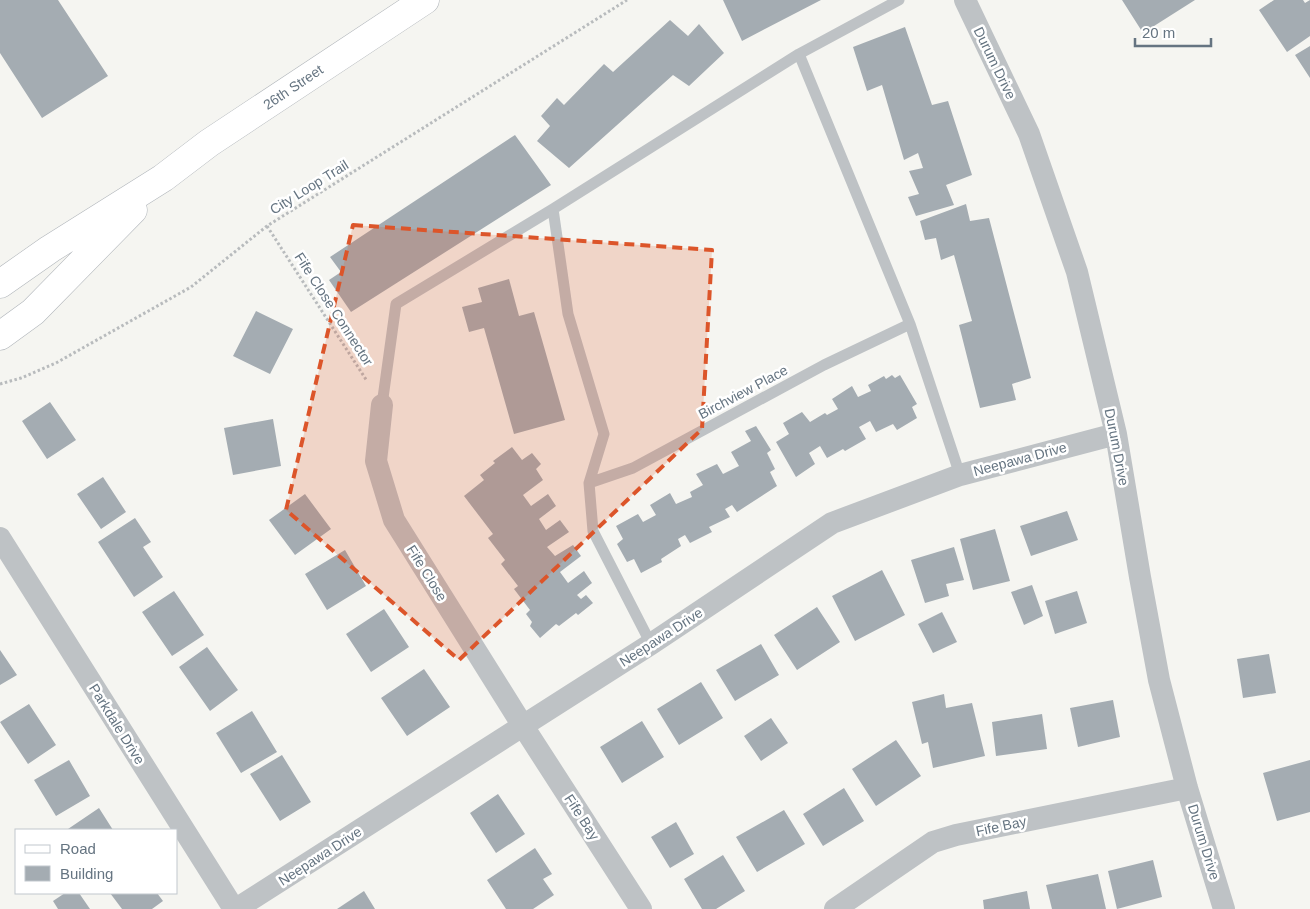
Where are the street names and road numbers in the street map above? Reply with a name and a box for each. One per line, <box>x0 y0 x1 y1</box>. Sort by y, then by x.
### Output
street label: Durum Drive <box>971 24 1020 102</box>
street label: 26th Street <box>260 61 326 113</box>
street label: City Loop Trail <box>267 157 351 217</box>
street label: Fife Close Connector <box>291 249 377 369</box>
street label: Birchview Place <box>696 362 791 422</box>
street label: Durum Drive <box>1102 407 1132 487</box>
street label: Neepawa Drive <box>972 439 1068 479</box>
street label: Fife Close <box>404 542 451 604</box>
street label: Neepawa Drive <box>617 604 706 670</box>
street label: Parkdale Drive <box>86 681 148 767</box>
street label: Fife Bay <box>561 791 603 843</box>
street label: Durum Drive <box>1185 802 1223 882</box>
street label: Fife Bay <box>974 813 1028 839</box>
street label: Neepawa Drive <box>276 823 365 889</box>

